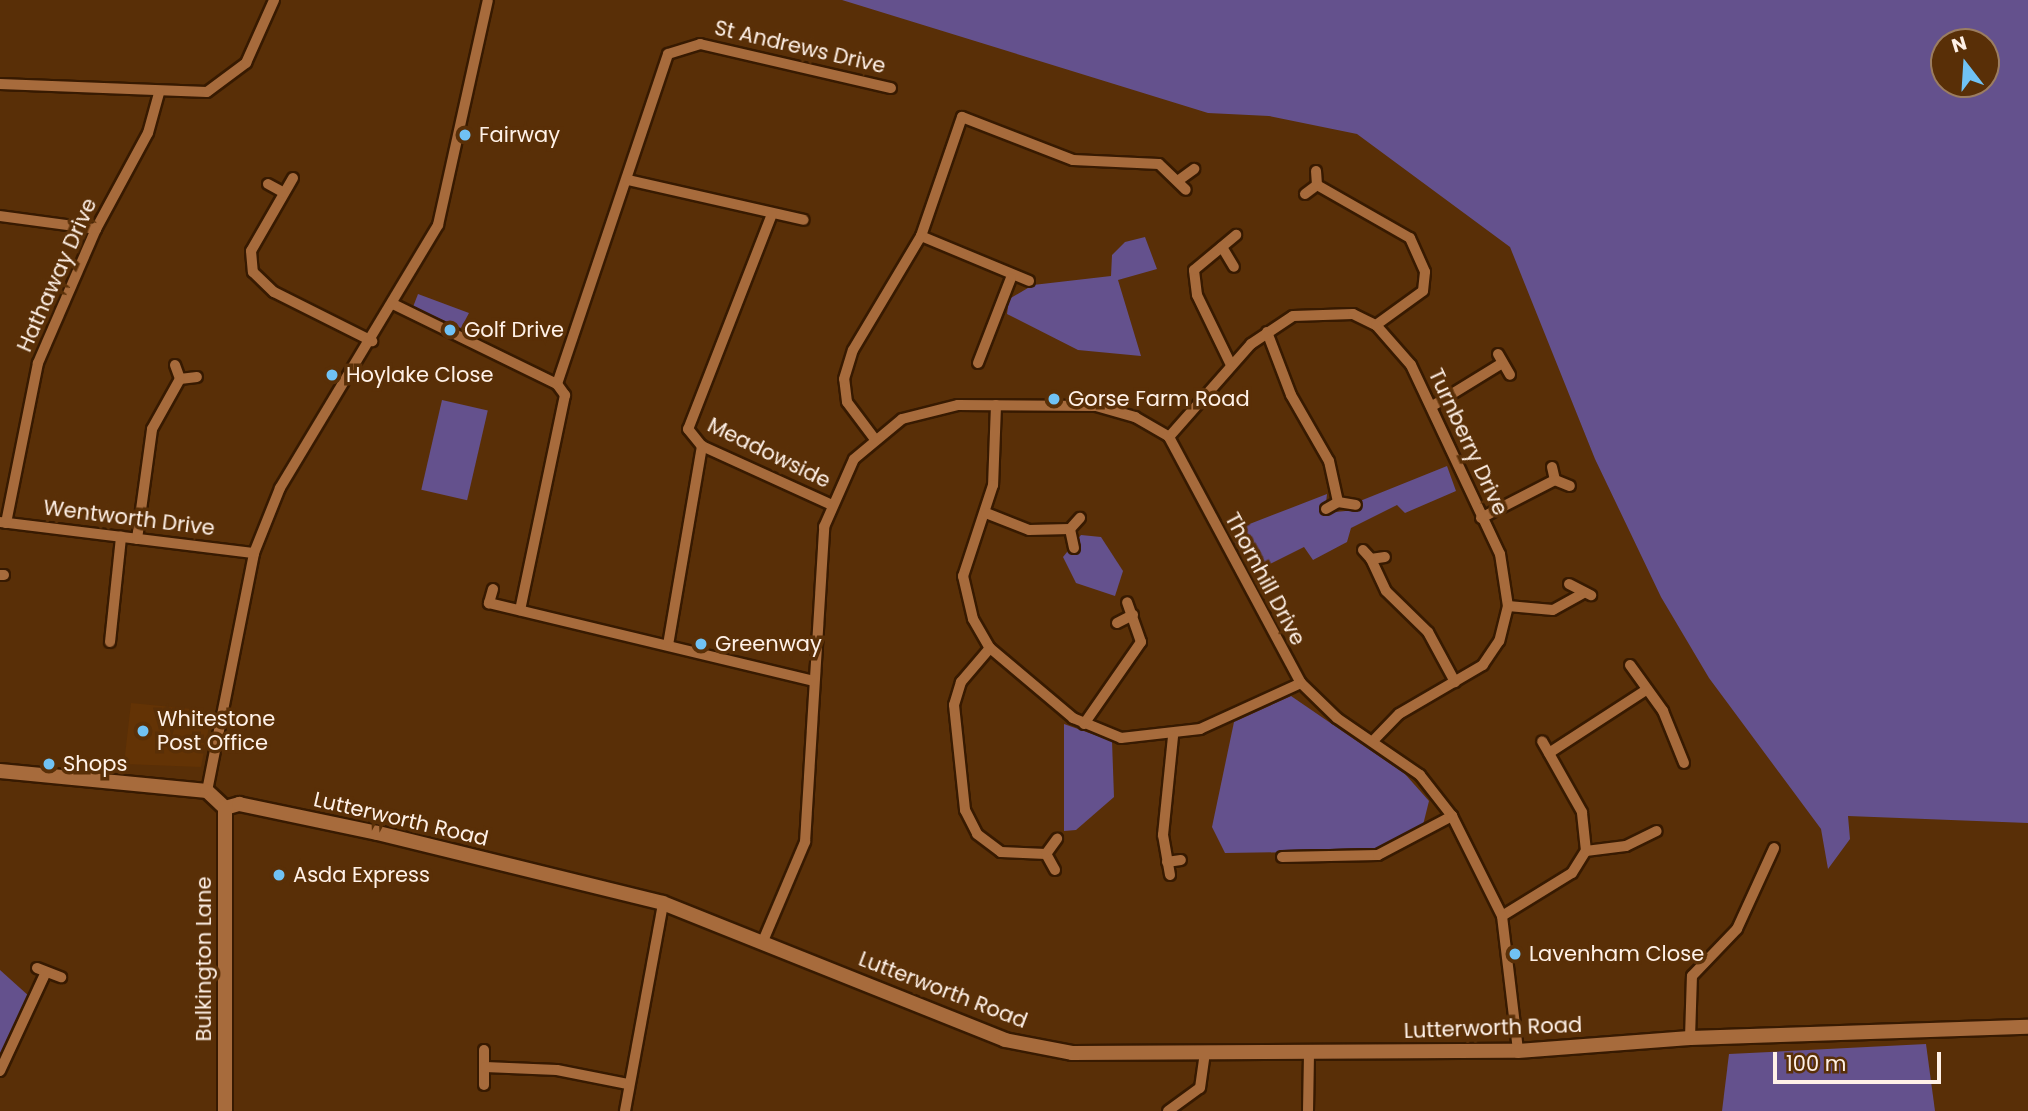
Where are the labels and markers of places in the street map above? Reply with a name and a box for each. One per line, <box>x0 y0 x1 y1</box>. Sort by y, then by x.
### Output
place label: Fairway <box>479 122 560 148</box>
marker: Fairway <box>457 127 473 143</box>
place label: Golf Drive <box>464 317 564 343</box>
marker: Golf Drive <box>442 322 458 338</box>
place label: Hoylake Close <box>346 362 493 388</box>
marker: Hoylake Close <box>324 367 340 383</box>
place label: Gorse Farm Road <box>1068 386 1250 412</box>
marker: Gorse Farm Road <box>1046 391 1062 407</box>
place label: Greenway <box>715 631 822 657</box>
marker: Greenway <box>693 636 709 652</box>
place label: Whitestone Post Office <box>157 706 275 756</box>
marker: Whitestone Post Office <box>135 723 151 739</box>
place label: Shops <box>63 751 127 777</box>
marker: Shops <box>41 756 57 772</box>
place label: Asda Express <box>293 862 430 888</box>
marker: Asda Express <box>271 867 287 883</box>
place label: Lavenham Close <box>1529 941 1704 967</box>
marker: Lavenham Close <box>1507 946 1523 962</box>

